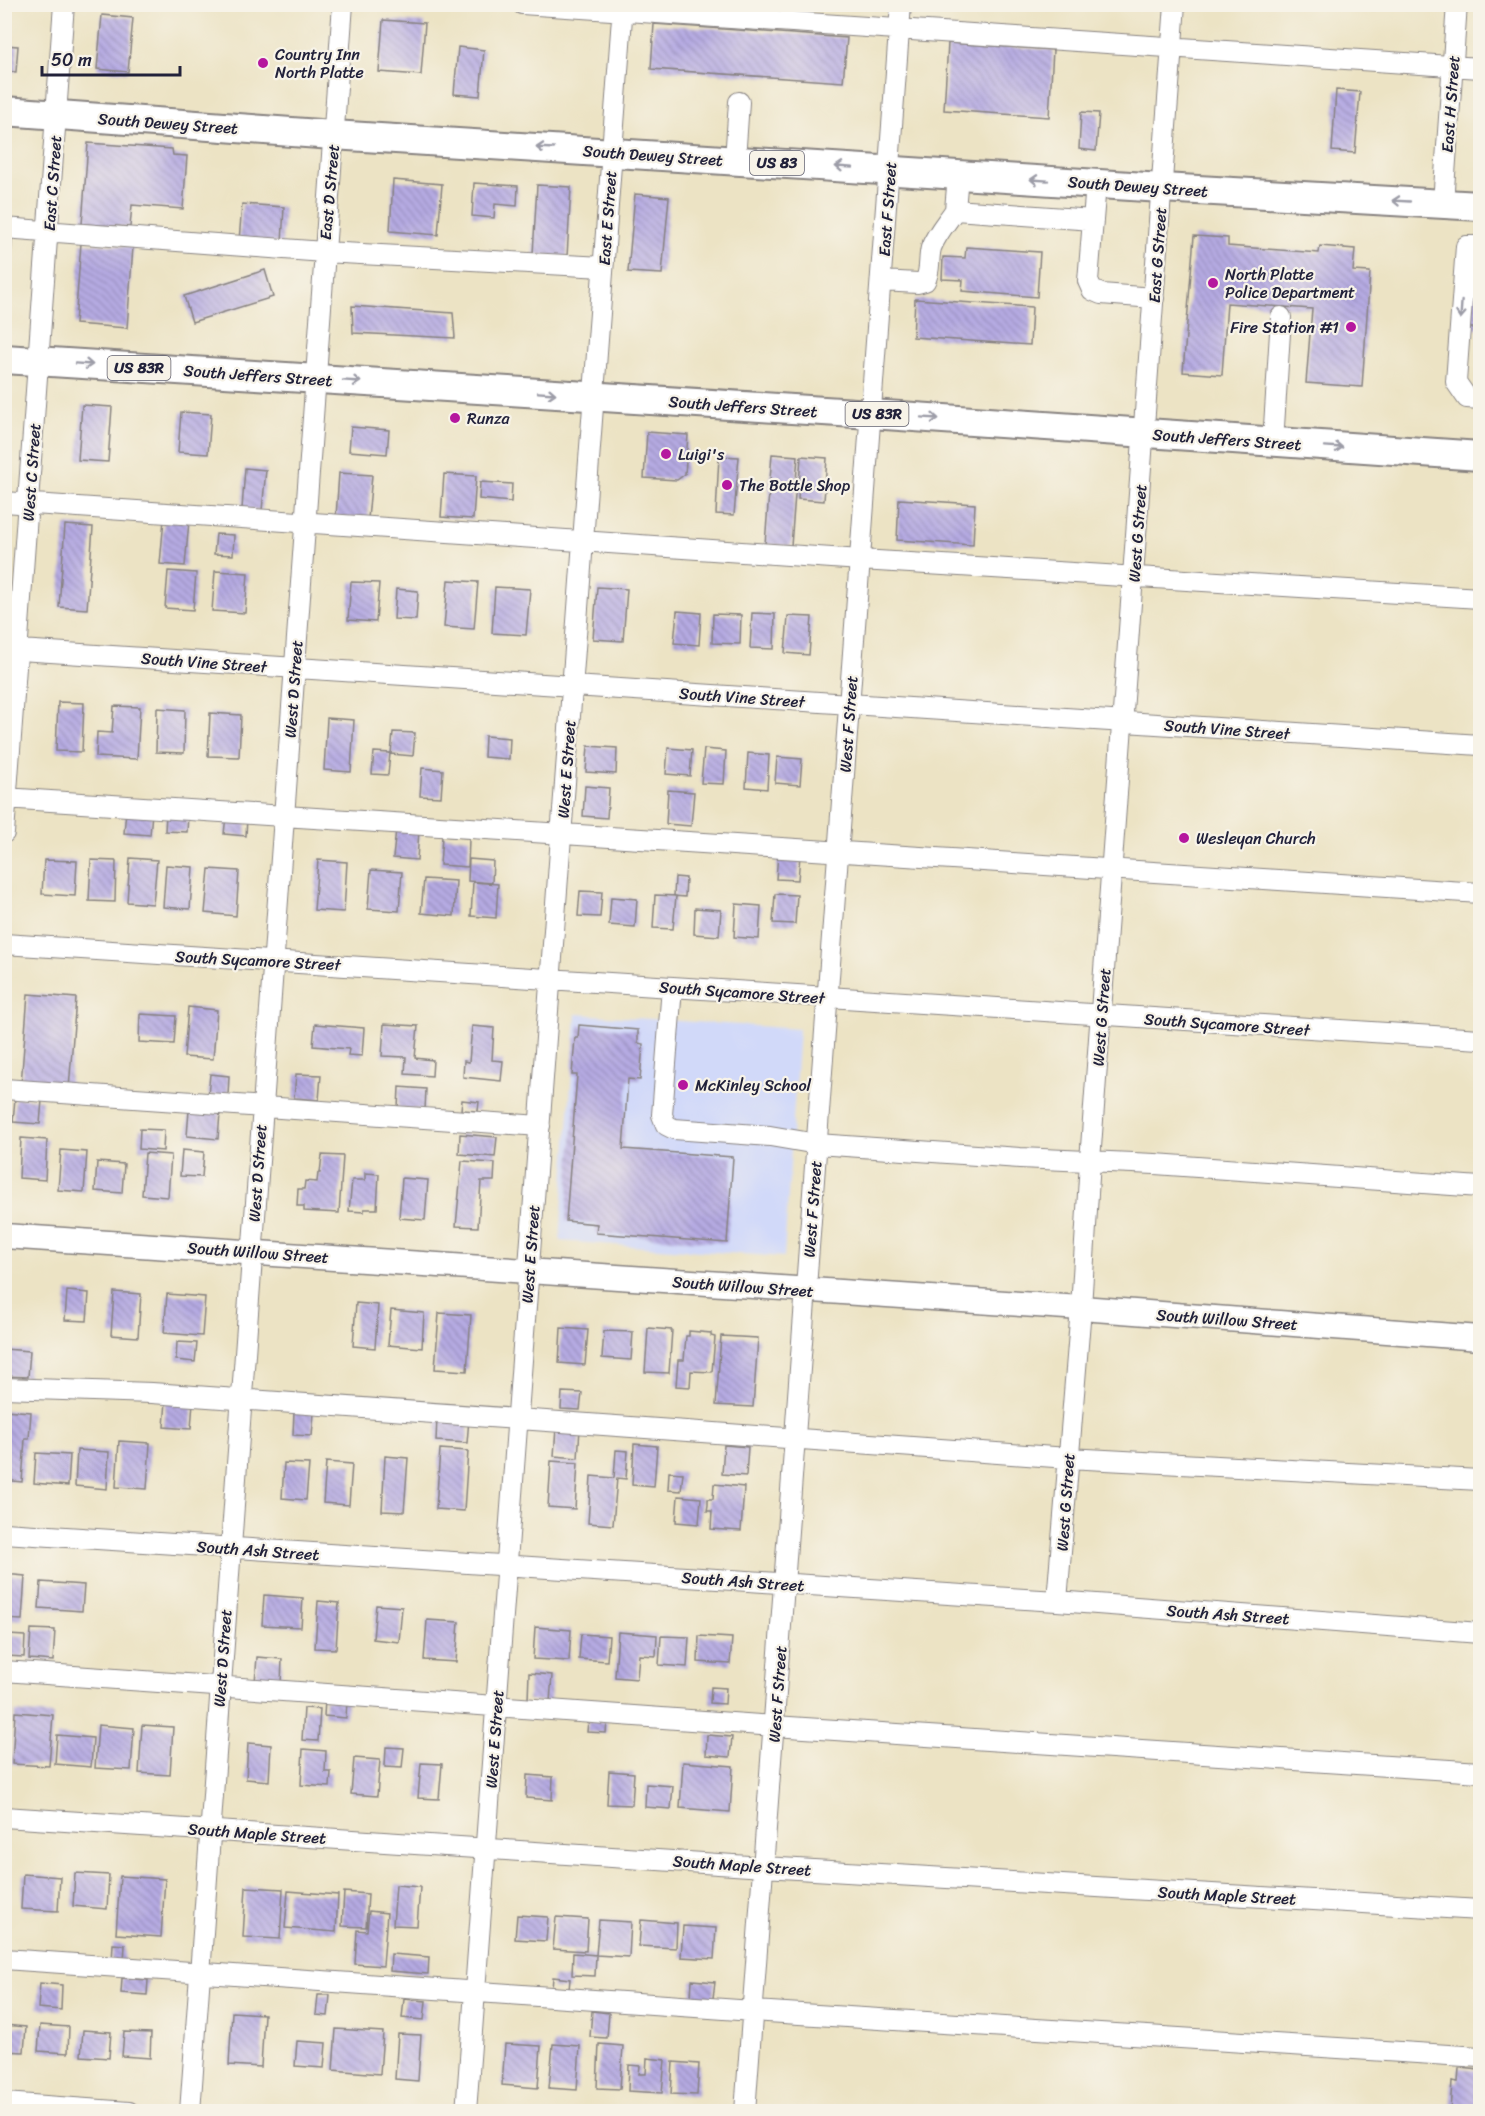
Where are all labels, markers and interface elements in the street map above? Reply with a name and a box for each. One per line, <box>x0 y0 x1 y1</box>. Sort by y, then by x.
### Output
scale bar <box>42 39 180 77</box>
place label: Country Inn North Platte <box>275 40 364 87</box>
text: 50 m <box>51 44 92 76</box>
street label: East H Street <box>1433 54 1468 154</box>
marker: Country Inn North Platte <box>256 56 270 70</box>
street label: South Dewey Street <box>97 104 239 143</box>
street label: East C Street <box>35 134 70 232</box>
street label: South Dewey Street <box>582 136 724 175</box>
one-way arrow <box>535 142 555 153</box>
street label: East D Street <box>311 143 348 241</box>
road number: US 83 <box>750 151 804 175</box>
street label: East F Street <box>870 161 905 257</box>
one-way arrow <box>835 162 855 173</box>
street label: South Dewey Street <box>1067 167 1209 206</box>
street label: East E Street <box>590 170 625 266</box>
one-way arrow <box>1029 175 1049 186</box>
one-way arrow <box>1392 195 1412 206</box>
street label: East G Street <box>1140 206 1175 304</box>
place label: North Platte Police Department <box>1225 260 1355 307</box>
marker: North Platte Police Department <box>1206 276 1220 290</box>
one-way arrow <box>1455 300 1466 320</box>
place label: Fire Station #1 <box>1230 313 1339 342</box>
marker: Fire Station #1 <box>1344 320 1358 334</box>
road number: US 83R <box>108 356 170 380</box>
street label: South Jeffers Street <box>183 356 333 395</box>
one-way arrow <box>73 359 93 370</box>
one-way arrow <box>342 376 362 387</box>
street label: South Jeffers Street <box>668 387 818 426</box>
one-way arrow <box>536 388 556 399</box>
road number: US 83R <box>846 402 908 426</box>
place label: Runza <box>467 404 511 433</box>
marker: Runza <box>448 411 462 425</box>
one-way arrow <box>919 413 939 424</box>
street label: South Jeffers Street <box>1152 420 1302 459</box>
street label: West C Street <box>14 422 49 522</box>
place label: Luigi's <box>678 440 725 469</box>
one-way arrow <box>1323 442 1343 453</box>
marker: Luigi's <box>659 447 673 461</box>
place label: The Bottle Shop <box>739 471 851 500</box>
marker: The Bottle Shop <box>720 478 734 492</box>
street label: West G Street <box>1120 483 1155 583</box>
street label: West D Street <box>276 639 311 739</box>
street label: South Vine Street <box>140 644 268 681</box>
street label: West F Street <box>831 675 866 773</box>
street label: South Vine Street <box>678 679 806 716</box>
street label: South Vine Street <box>1163 711 1291 748</box>
street label: West E Street <box>549 719 584 819</box>
place label: Wesleyan Church <box>1196 824 1316 853</box>
marker: Wesleyan Church <box>1177 831 1191 845</box>
street label: South Sycamore Street <box>174 942 342 979</box>
street label: West G Street <box>1084 967 1119 1067</box>
street label: South Sycamore Street <box>658 972 826 1013</box>
street label: South Sycamore Street <box>1143 1004 1311 1045</box>
place label: McKinley School <box>695 1071 812 1100</box>
marker: McKinley School <box>676 1078 690 1092</box>
street label: West D Street <box>240 1123 275 1223</box>
street label: West F Street <box>795 1160 830 1258</box>
street label: West E Street <box>513 1204 548 1304</box>
street label: South Willow Street <box>186 1233 330 1272</box>
street label: South Willow Street <box>671 1267 815 1306</box>
street label: South Willow Street <box>1155 1300 1299 1339</box>
street label: West G Street <box>1048 1452 1083 1552</box>
street label: South Ash Street <box>196 1532 320 1569</box>
street label: South Ash Street <box>681 1563 805 1600</box>
street label: South Ash Street <box>1166 1596 1290 1633</box>
street label: West D Street <box>205 1608 240 1708</box>
street label: West F Street <box>760 1645 795 1743</box>
street label: West E Street <box>477 1689 512 1789</box>
street label: South Maple Street <box>187 1814 327 1853</box>
street label: South Maple Street <box>672 1846 812 1885</box>
street label: South Maple Street <box>1157 1877 1297 1914</box>

